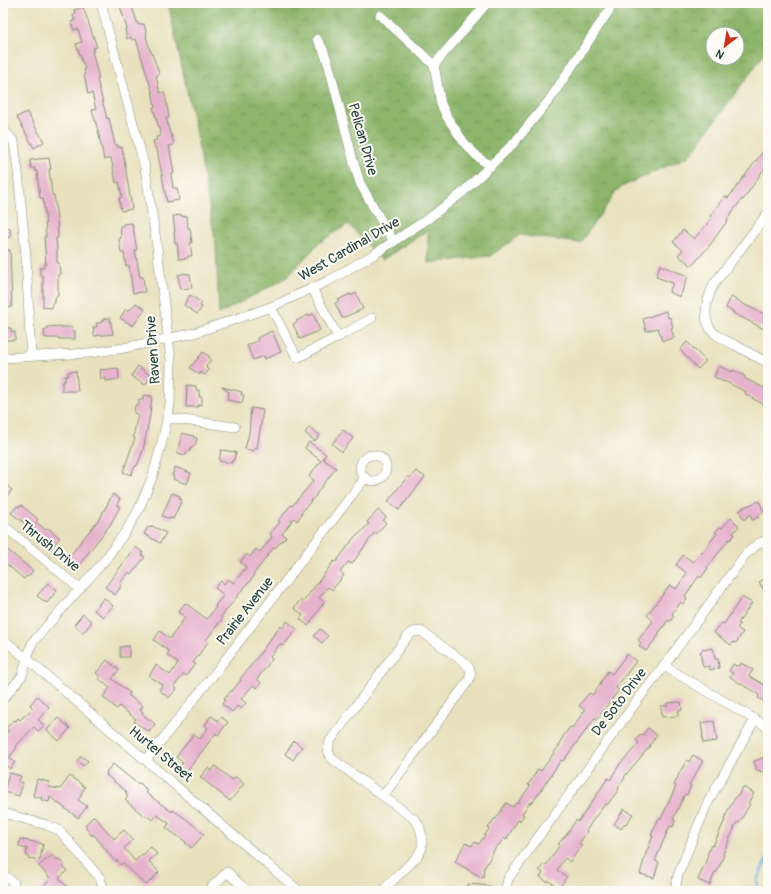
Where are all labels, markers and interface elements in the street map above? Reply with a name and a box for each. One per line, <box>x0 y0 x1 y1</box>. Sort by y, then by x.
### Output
north arrow <box>705 26 745 66</box>
text: N <box>713 46 727 62</box>
street label: Pelican Drive <box>345 101 381 177</box>
street label: West Cardinal Drive <box>296 213 403 285</box>
street label: Raven Drive <box>142 315 164 385</box>
street label: Thrush Drive <box>17 517 83 575</box>
street label: Prairie Avenue <box>213 573 277 649</box>
street label: De Soto Drive <box>588 665 650 739</box>
street label: Hurtel Street <box>126 722 197 786</box>

